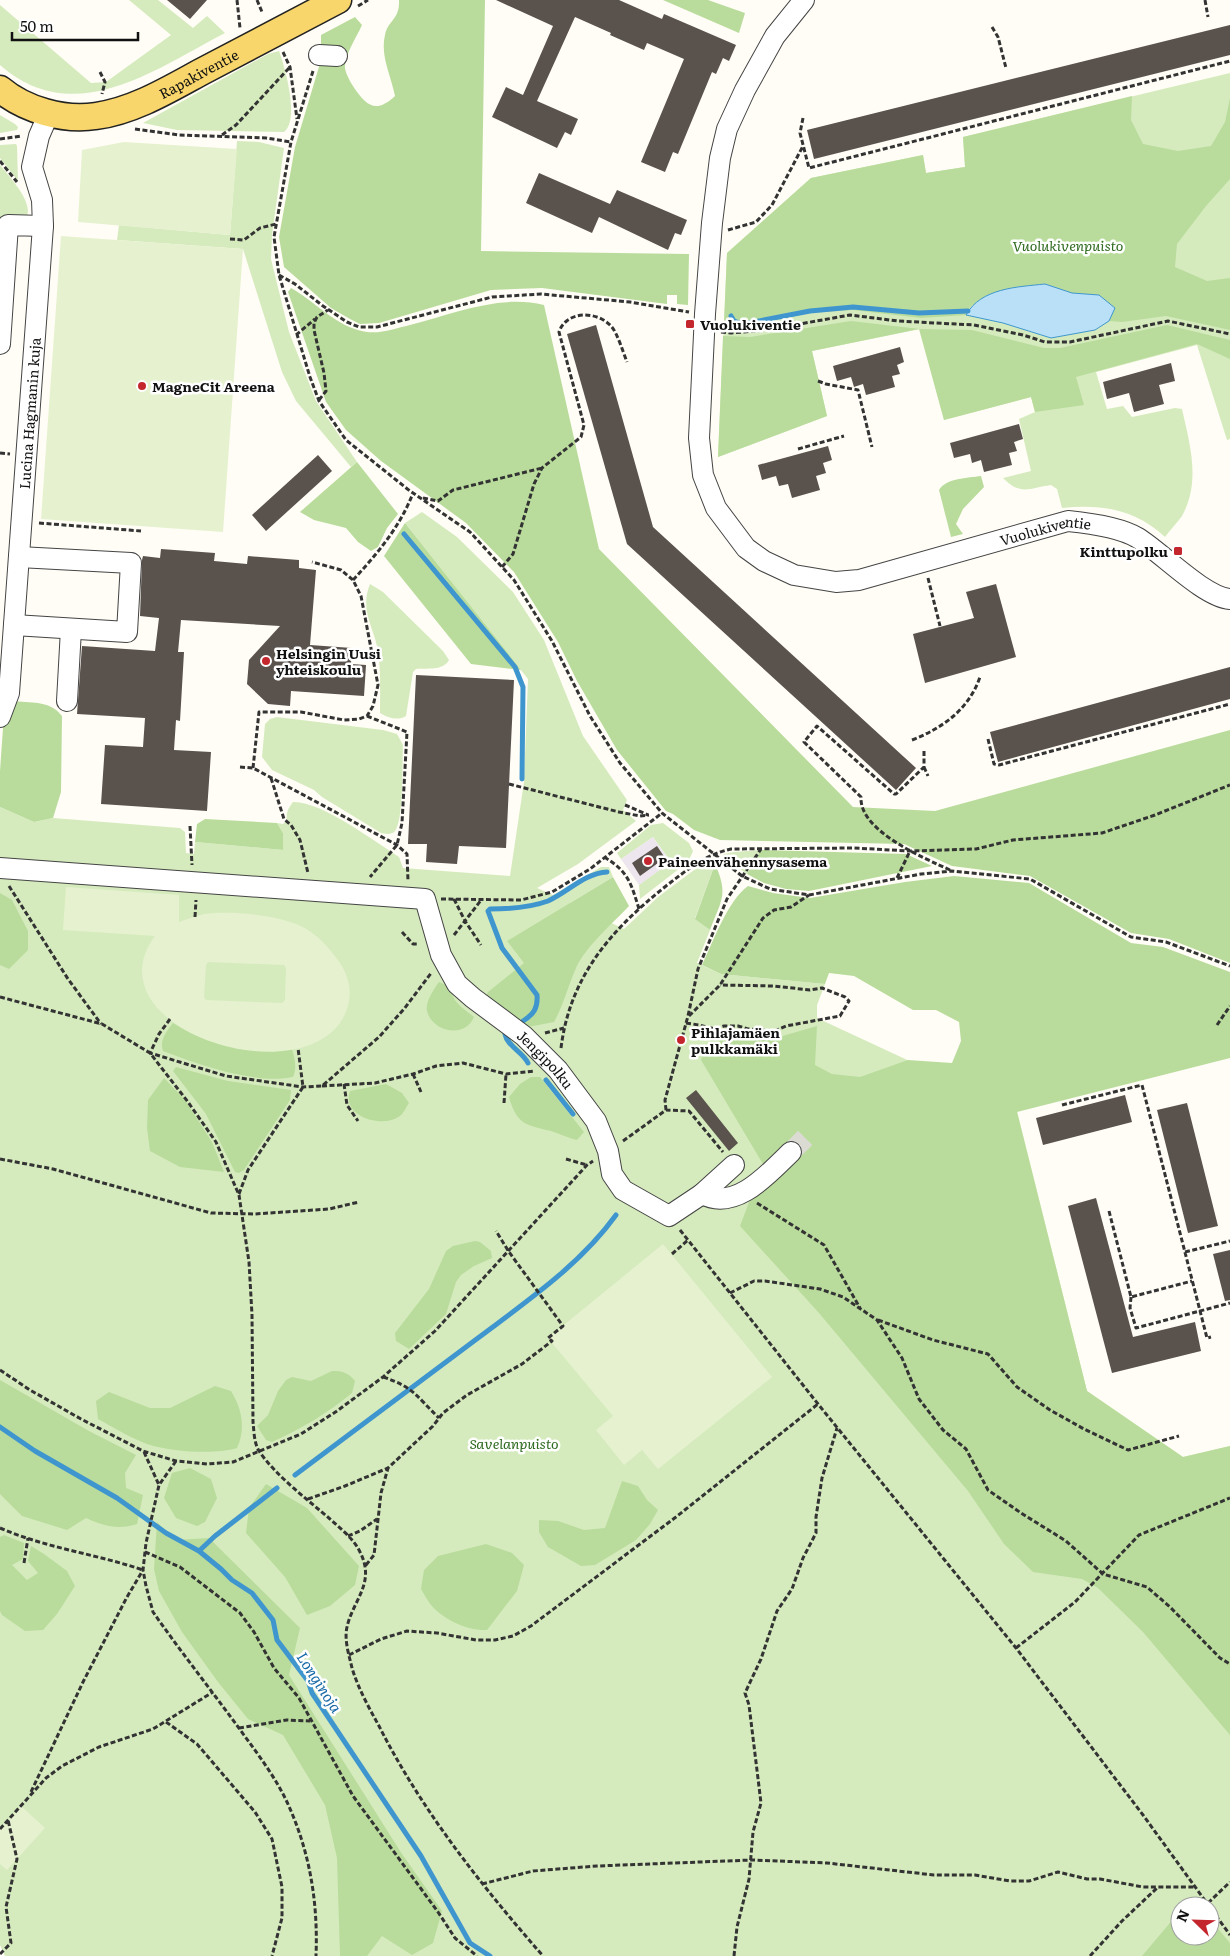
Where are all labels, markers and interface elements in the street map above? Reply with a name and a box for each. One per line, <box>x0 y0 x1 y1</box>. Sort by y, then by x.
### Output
scale bar <box>12 10 139 42</box>
text: 50 m <box>20 14 54 37</box>
street label: Rapakiventie <box>155 44 242 103</box>
park label: Vuolukivenpuisto <box>1013 235 1123 255</box>
place label: Vuolukiventie <box>700 314 801 334</box>
marker: Vuolukiventie <box>684 318 696 330</box>
street label: Lucina Hagmanin kuja <box>14 336 45 490</box>
place label: MagneCit Areena <box>152 376 276 396</box>
marker: MagneCit Areena <box>136 380 148 392</box>
street label: Vuolukiventie <box>997 511 1093 550</box>
place label: Kinttupolku <box>1079 541 1169 561</box>
marker: Kinttupolku <box>1172 545 1184 557</box>
place label: Helsingin Uusi yhteiskoulu <box>276 643 381 679</box>
marker: Helsingin Uusi yhteiskoulu <box>260 655 272 667</box>
place label: Paineenvähennysasema <box>658 851 828 871</box>
marker: Paineenvähennysasema <box>642 855 654 867</box>
place label: Pihlajamäen pulkkamäki <box>691 1022 780 1058</box>
street label: Jengipolku <box>513 1025 579 1093</box>
marker: Pihlajamäen pulkkamäki <box>675 1034 687 1046</box>
park label: Savelanpuisto <box>469 1433 559 1453</box>
water label: Longinoja <box>292 1647 349 1717</box>
north arrow <box>1170 1896 1220 1946</box>
text: N <box>1171 1906 1194 1925</box>

